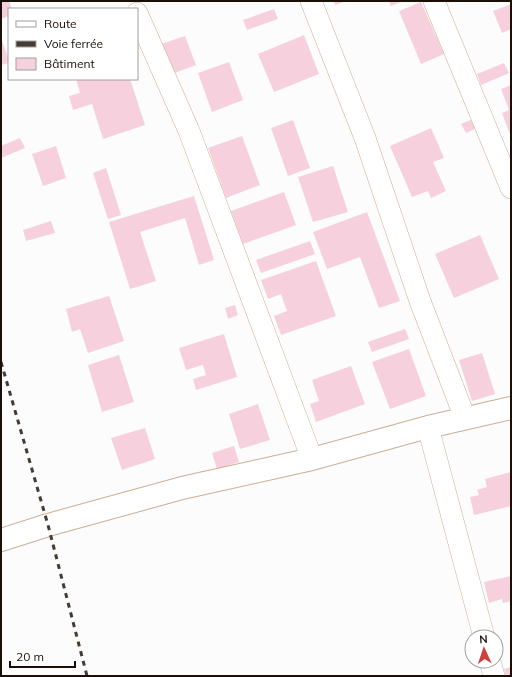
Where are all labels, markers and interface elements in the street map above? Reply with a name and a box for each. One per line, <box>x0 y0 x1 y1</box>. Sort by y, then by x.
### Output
legend <box>8 8 138 80</box>
text: Route <box>44 16 77 31</box>
text: Voie ferrée <box>44 36 103 51</box>
text: Bâtiment <box>44 56 95 71</box>
north arrow <box>464 629 504 669</box>
text: N <box>479 632 488 646</box>
scale bar <box>10 643 75 669</box>
text: 20 m <box>16 649 44 664</box>

